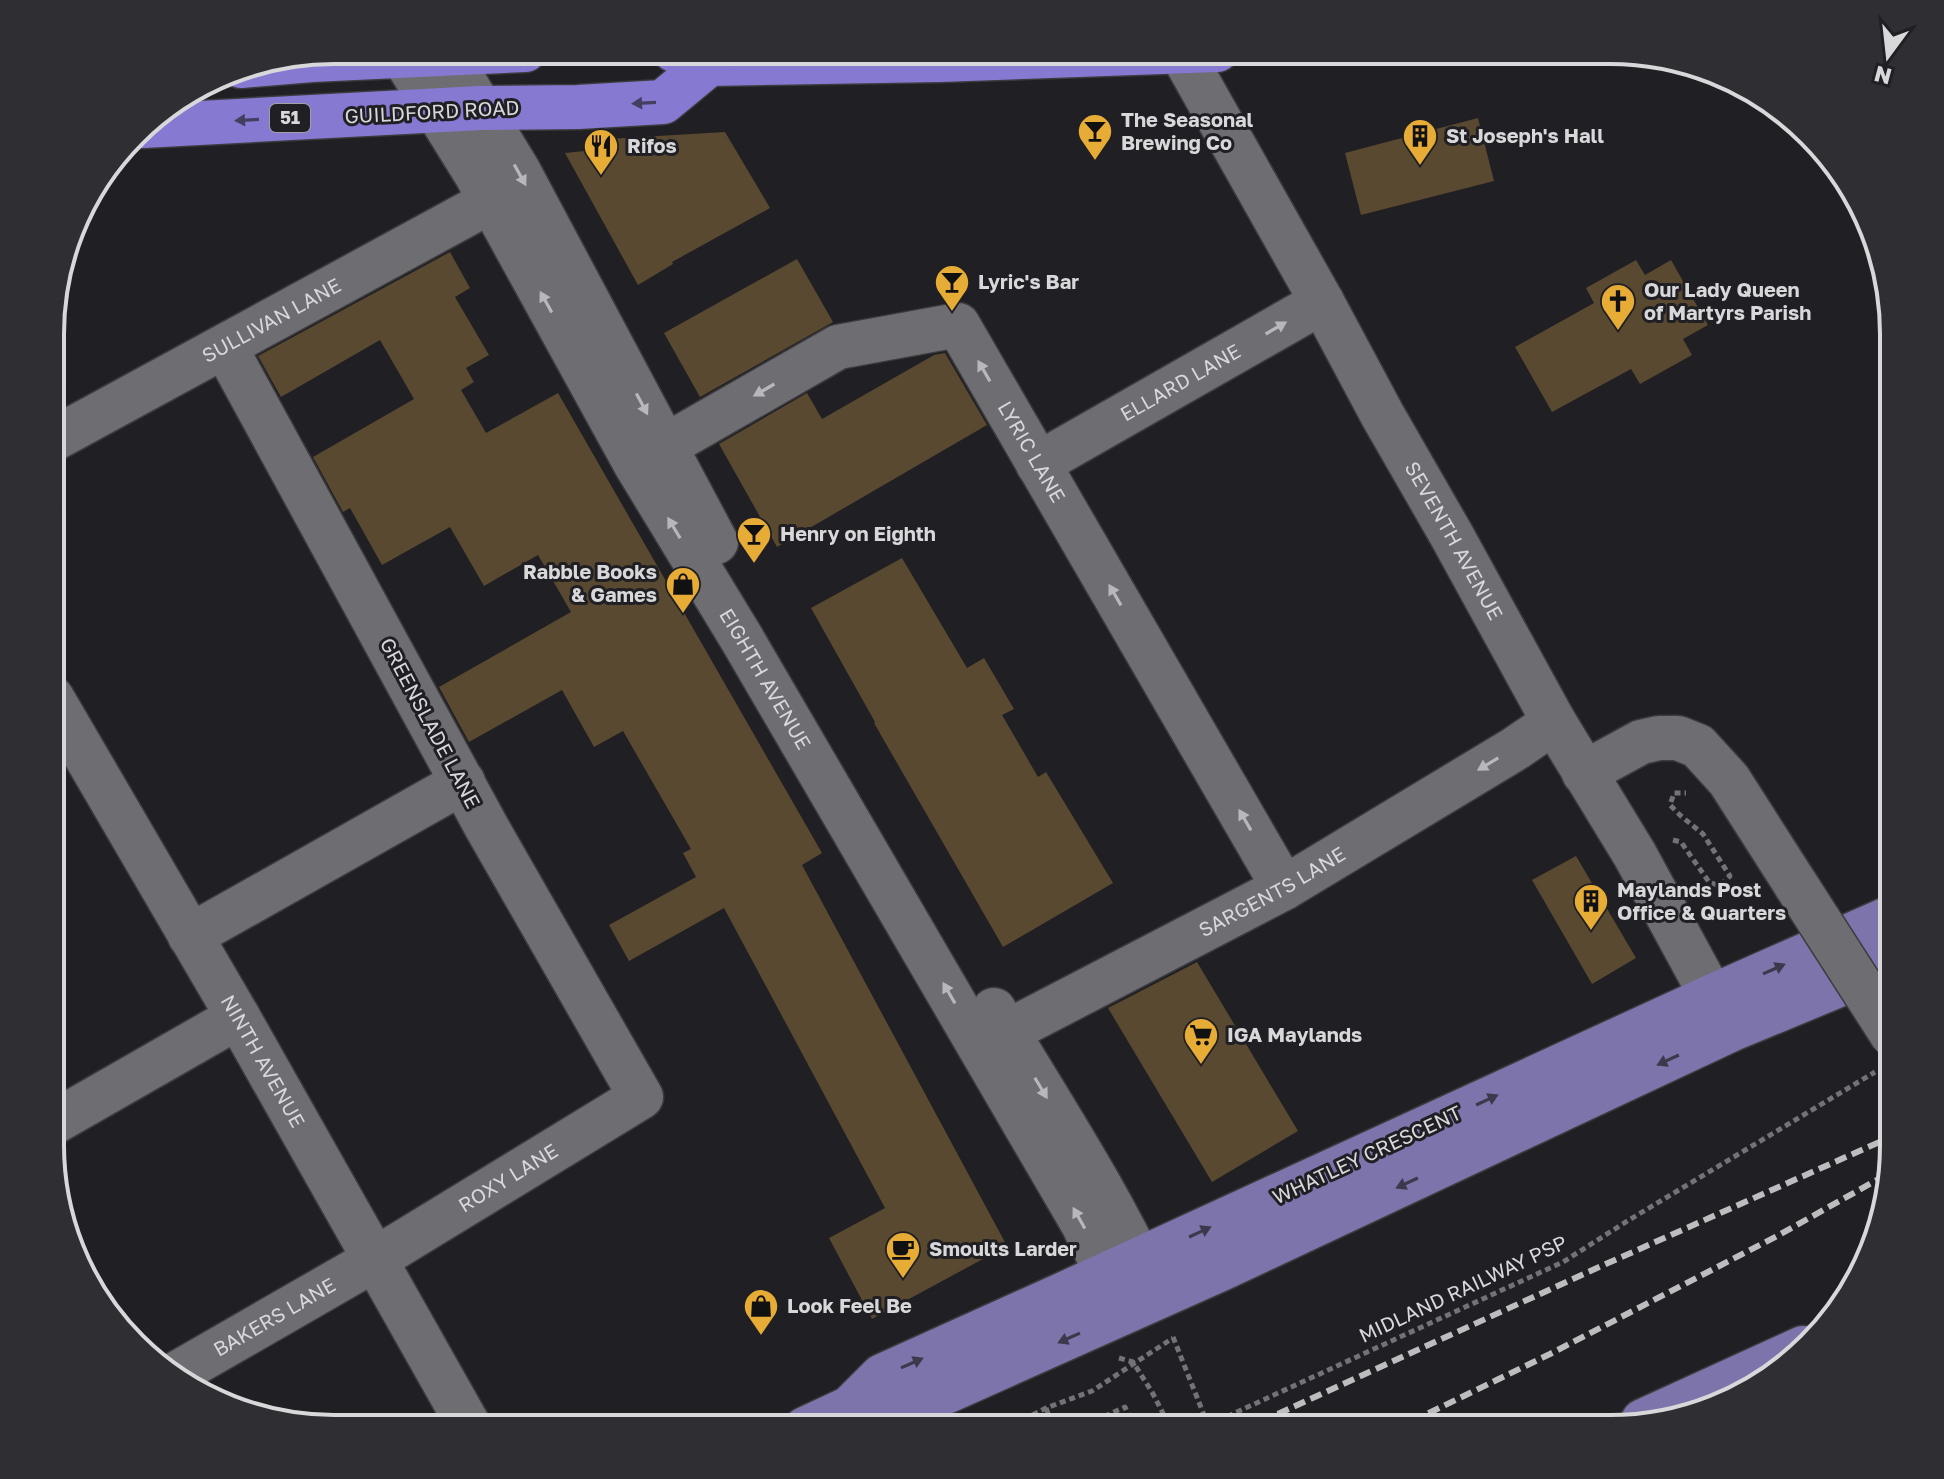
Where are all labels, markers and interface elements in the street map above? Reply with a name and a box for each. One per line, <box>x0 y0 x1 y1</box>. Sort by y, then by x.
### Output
north arrow <box>1848 16 1928 96</box>
text: N <box>1871 61 1894 91</box>
street label: GUILDFORD ROAD <box>344 94 520 128</box>
one-way arrow <box>631 97 656 110</box>
road number: 51 <box>270 104 310 132</box>
place label: The Seasonal Brewing Co <box>1121 107 1254 154</box>
bar icon: The Seasonal Brewing Co <box>1076 112 1114 162</box>
one-way arrow <box>234 114 259 127</box>
building icon: St Joseph's Hall <box>1401 117 1439 167</box>
place label: St Joseph's Hall <box>1446 123 1604 147</box>
restaurant icon: Rifos <box>582 127 620 177</box>
place label: Rifos <box>627 133 677 157</box>
one-way arrow <box>513 163 527 186</box>
bar icon: Lyric's Bar <box>933 263 971 313</box>
place label: Lyric's Bar <box>978 269 1079 293</box>
street label: SULLIVAN LANE <box>197 272 345 367</box>
place label: Our Lady Queen of Martyrs Parish <box>1644 277 1811 324</box>
church icon: Our Lady Queen of Martyrs Parish <box>1599 282 1637 332</box>
one-way arrow <box>539 290 553 313</box>
one-way arrow <box>1265 321 1287 335</box>
street label: ELLARD LANE <box>1116 338 1244 426</box>
one-way arrow <box>977 359 991 382</box>
one-way arrow <box>753 383 775 397</box>
one-way arrow <box>635 393 648 416</box>
street label: LYRIC LANE <box>994 396 1071 506</box>
street label: SEVENTH AVENUE <box>1401 457 1509 624</box>
bar icon: Henry on Eighth <box>735 515 773 565</box>
one-way arrow <box>667 517 682 538</box>
place label: Henry on Eighth <box>780 521 936 545</box>
place label: Rabble Books & Games <box>523 559 657 606</box>
shop icon: Rabble Books & Games <box>664 565 702 615</box>
one-way arrow <box>1108 584 1122 607</box>
street label: EIGHTH AVENUE <box>715 604 817 753</box>
street label: GREENSLADE LANE <box>376 633 486 812</box>
one-way arrow <box>1477 757 1499 771</box>
one-way arrow <box>1238 809 1252 831</box>
street label: SARGENTS LANE <box>1194 841 1349 941</box>
place label: Maylands Post Office & Quarters <box>1617 877 1786 924</box>
building icon: Maylands Post Office & Quarters <box>1572 882 1610 932</box>
one-way arrow <box>1762 962 1786 975</box>
one-way arrow <box>942 982 956 1004</box>
street label: NINTH AVENUE <box>217 990 311 1131</box>
supermarket icon: IGA Maylands <box>1182 1016 1220 1066</box>
place label: IGA Maylands <box>1227 1022 1362 1046</box>
one-way arrow <box>1656 1053 1679 1067</box>
one-way arrow <box>1034 1077 1048 1099</box>
one-way arrow <box>1475 1093 1498 1107</box>
street label: WHATLEY CRESCENT <box>1268 1100 1465 1208</box>
street label: ROXY LANE <box>454 1138 562 1217</box>
one-way arrow <box>1395 1176 1419 1189</box>
one-way arrow <box>1072 1206 1086 1229</box>
one-way arrow <box>1188 1225 1211 1239</box>
street label: MIDLAND RAILWAY PSP <box>1355 1229 1570 1347</box>
cafe icon: Smoults Larder <box>884 1230 922 1280</box>
place label: Smoults Larder <box>929 1236 1077 1260</box>
street label: BAKERS LANE <box>209 1272 339 1361</box>
shop icon: Look Feel Be <box>742 1287 780 1337</box>
place label: Look Feel Be <box>787 1293 912 1317</box>
one-way arrow <box>1057 1331 1081 1345</box>
one-way arrow <box>900 1356 924 1369</box>

